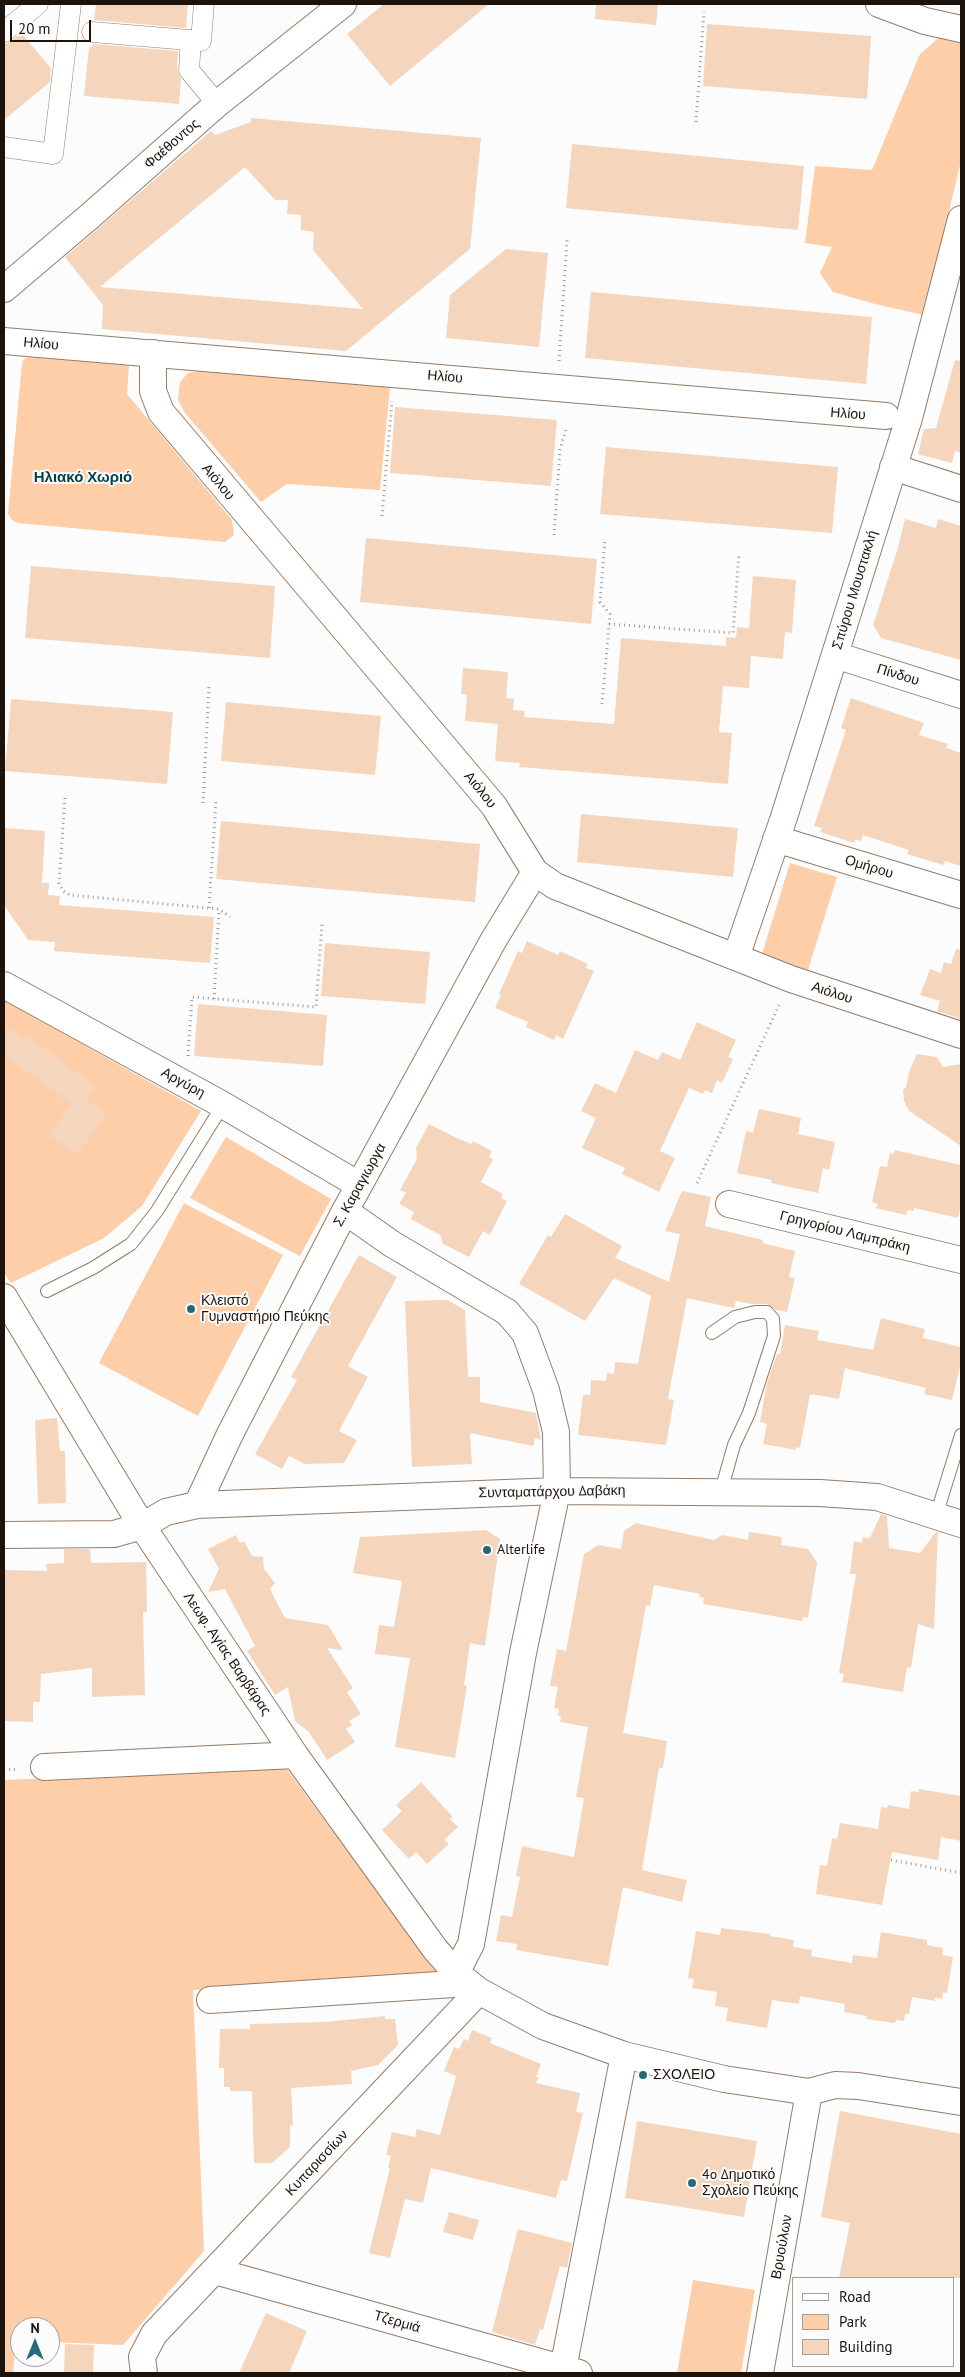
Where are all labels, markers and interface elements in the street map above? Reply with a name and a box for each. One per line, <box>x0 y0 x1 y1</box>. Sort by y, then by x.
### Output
scale bar <box>12 10 94 42</box>
text: 20 m <box>18 19 51 38</box>
street label: Φαέθοντος <box>141 115 203 173</box>
street label: Ηλίου <box>23 334 59 354</box>
street label: Ηλίου <box>427 367 463 387</box>
street label: Ηλίου <box>830 404 866 424</box>
street label: Αιόλου <box>198 460 238 504</box>
district label: Ηλιακό Χωριό <box>34 469 132 487</box>
street label: Σπύρου Μουστακλή <box>829 528 881 652</box>
street label: Πίνδου <box>875 661 921 689</box>
street label: Αιόλου <box>460 768 500 812</box>
street label: Ομήρου <box>843 852 895 882</box>
street label: Αιόλου <box>809 978 855 1008</box>
street label: Αργύρη <box>158 1064 208 1102</box>
street label: Σ. Καραγιωργα <box>330 1140 390 1230</box>
street label: Γρηγορίου Λαμπράκη <box>778 1208 912 1256</box>
place label: Κλειστό Γυμναστήριο Πεύκης <box>201 1293 329 1325</box>
marker: Κλειστό Γυμναστήριο Πεύκης <box>185 1303 197 1315</box>
street label: Συνταματάρχου Δαβάκη <box>478 1482 626 1502</box>
place label: Alterlife <box>497 1542 545 1558</box>
marker: Alterlife <box>481 1544 493 1556</box>
street label: Λεωφ. Αγίας Βαρβάρας <box>180 1589 274 1719</box>
place label: ΣΧΟΛΕΙΟ <box>653 2067 715 2083</box>
marker: ΣΧΟΛΕΙΟ <box>637 2069 649 2081</box>
street label: Κυπαρισσίων <box>282 2127 352 2199</box>
place label: 4o Δημοτικό Σχολείο Πεύκης <box>702 2167 799 2200</box>
marker: 4o Δημοτικό Σχολείο Πεύκης <box>686 2177 698 2189</box>
street label: Βρυούλων <box>768 2213 796 2281</box>
legend <box>792 2277 955 2367</box>
text: Road <box>839 2287 871 2306</box>
street label: Τζερμιά <box>372 2307 422 2337</box>
text: Park <box>839 2312 867 2331</box>
north arrow <box>10 2317 60 2367</box>
text: N <box>30 2319 40 2337</box>
text: Building <box>839 2337 893 2356</box>

